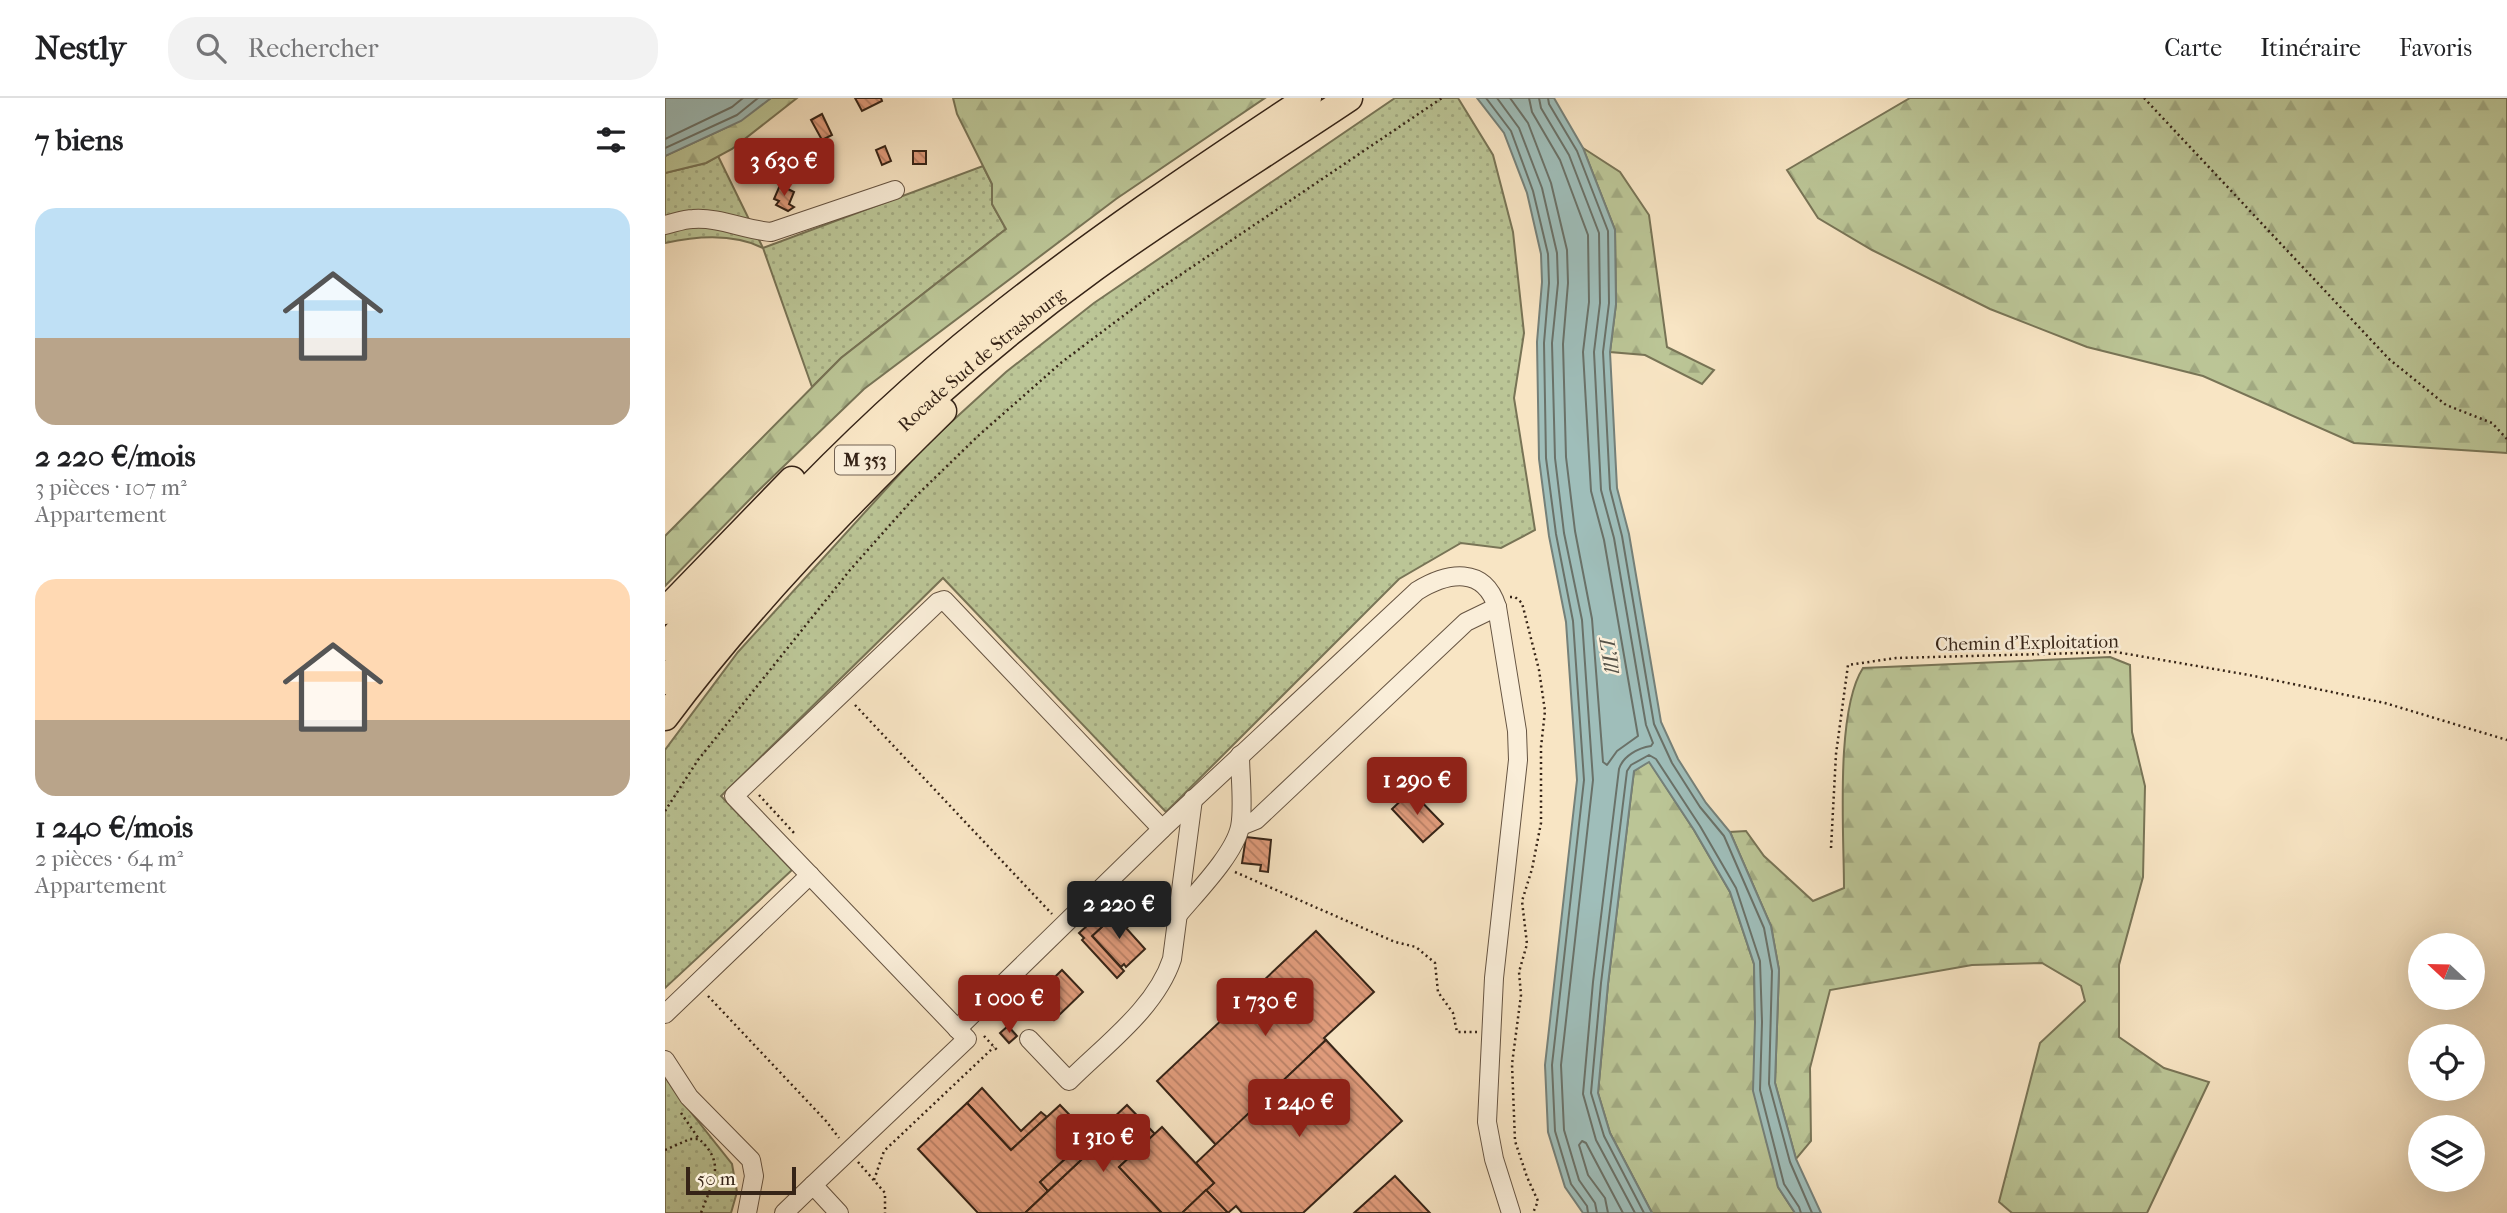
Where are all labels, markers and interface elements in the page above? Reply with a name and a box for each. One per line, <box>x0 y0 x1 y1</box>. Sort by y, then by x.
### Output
search box <box>168 17 658 80</box>
text: Nestly <box>35 29 126 68</box>
icon: search <box>192 29 230 67</box>
text: Rechercher <box>248 33 379 64</box>
text: Carte <box>2164 34 2222 62</box>
text: Itinéraire <box>2260 34 2361 62</box>
text: Favoris <box>2399 34 2472 62</box>
icon: filters <box>592 121 630 159</box>
text: 7 biens <box>35 123 123 158</box>
pin: 3 630 € <box>719 139 849 198</box>
text: 3 630 € <box>750 147 818 174</box>
icon: home <box>270 253 396 379</box>
street label: Rocade Sud de Strasbourg <box>894 283 1070 436</box>
text: 2 220 €/mois <box>35 439 196 474</box>
road number: M 353 <box>835 446 895 474</box>
text: 3 pièces · 107 m² <box>35 474 187 501</box>
text: Appartement <box>35 501 167 528</box>
icon: home <box>270 624 396 750</box>
street label: Chemin d'Exploitation <box>1935 630 2119 656</box>
water label: L'Ill <box>1594 634 1624 677</box>
pin: 1 290 € <box>1352 758 1482 817</box>
text: 1 290 € <box>1383 766 1451 793</box>
text: 1 240 €/mois <box>35 810 193 845</box>
text: 2 pièces · 64 m² <box>35 845 183 872</box>
text: Appartement <box>35 872 167 899</box>
pin: 2 220 € <box>1054 882 1184 941</box>
text: 2 220 € <box>1083 890 1155 917</box>
north arrow <box>2408 933 2485 1010</box>
map controls <box>2408 933 2485 1192</box>
pin: 1 000 € <box>944 976 1074 1035</box>
pin: 1 730 € <box>1200 978 1330 1038</box>
text: 1 000 € <box>974 984 1044 1011</box>
text: 1 730 € <box>1233 987 1297 1014</box>
button: locate <box>2408 1024 2485 1101</box>
pin: 1 240 € <box>1234 1080 1364 1139</box>
text: 1 240 € <box>1264 1088 1334 1115</box>
pin: 1 310 € <box>1038 1114 1168 1174</box>
button: layers <box>2408 1115 2485 1192</box>
text: 1 310 € <box>1072 1123 1134 1150</box>
scale bar <box>686 1164 796 1196</box>
text: 50 m <box>697 1168 736 1190</box>

